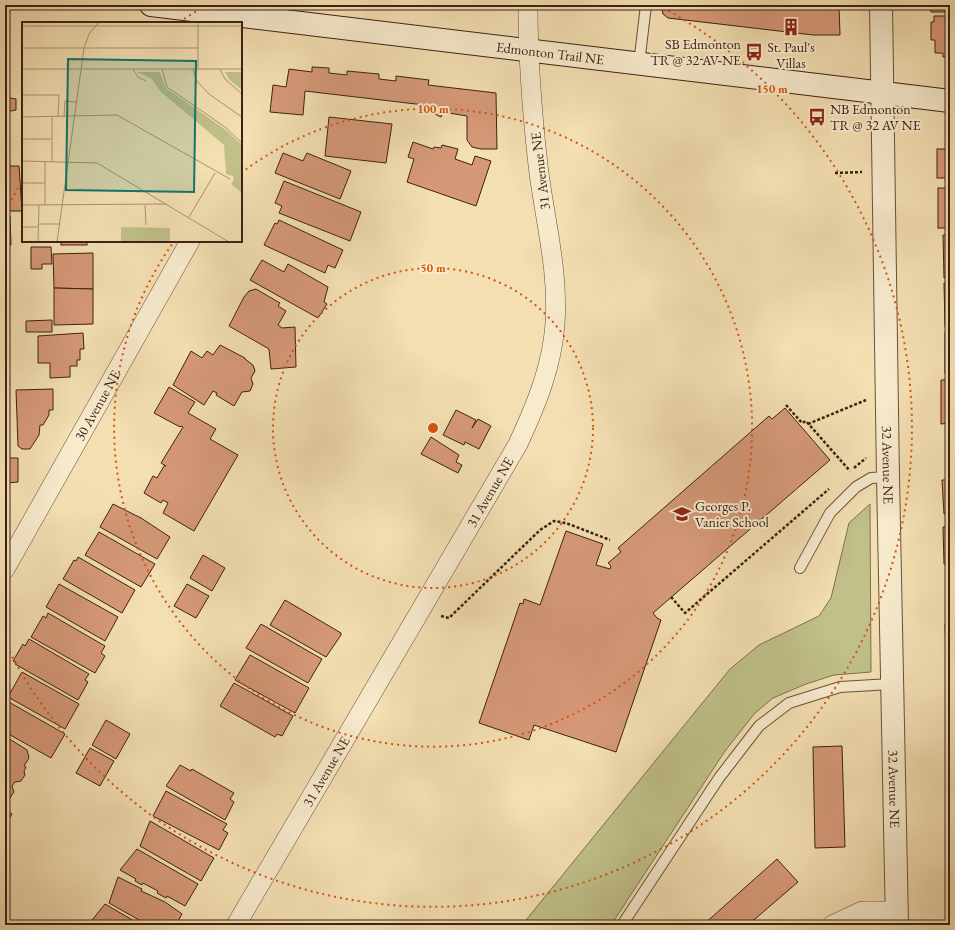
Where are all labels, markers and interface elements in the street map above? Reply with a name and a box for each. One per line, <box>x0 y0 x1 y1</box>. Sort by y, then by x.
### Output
building icon: St. Paul's Villas <box>781 17 801 37</box>
inset map <box>22 22 242 242</box>
place label: SB Edmonton TR @ 32 AV NE <box>650 35 742 69</box>
street label: Edmonton Trail NE <box>495 38 605 68</box>
place label: St. Paul's Villas <box>767 38 815 72</box>
bus stop icon: SB Edmonton TR @ 32 AV NE <box>744 42 764 62</box>
text: 150 m <box>756 81 788 97</box>
place label: NB Edmonton TR @ 32 AV NE <box>830 100 921 134</box>
text: 100 m <box>417 101 449 117</box>
bus stop icon: NB Edmonton TR @ 32 AV NE <box>807 107 827 127</box>
street label: 31 Avenue NE <box>526 131 554 211</box>
text: 50 m <box>420 260 446 276</box>
street label: 30 Avenue NE <box>70 367 124 444</box>
centre of rings <box>426 421 440 435</box>
street label: 32 Avenue NE <box>878 426 898 504</box>
street label: 31 Avenue NE <box>462 454 518 530</box>
place label: Georges P. Vanier School <box>695 497 769 531</box>
school or university icon: Georges P. Vanier School <box>672 504 692 524</box>
street label: 31 Avenue NE <box>298 733 354 810</box>
street label: 32 Avenue NE <box>884 750 904 828</box>

